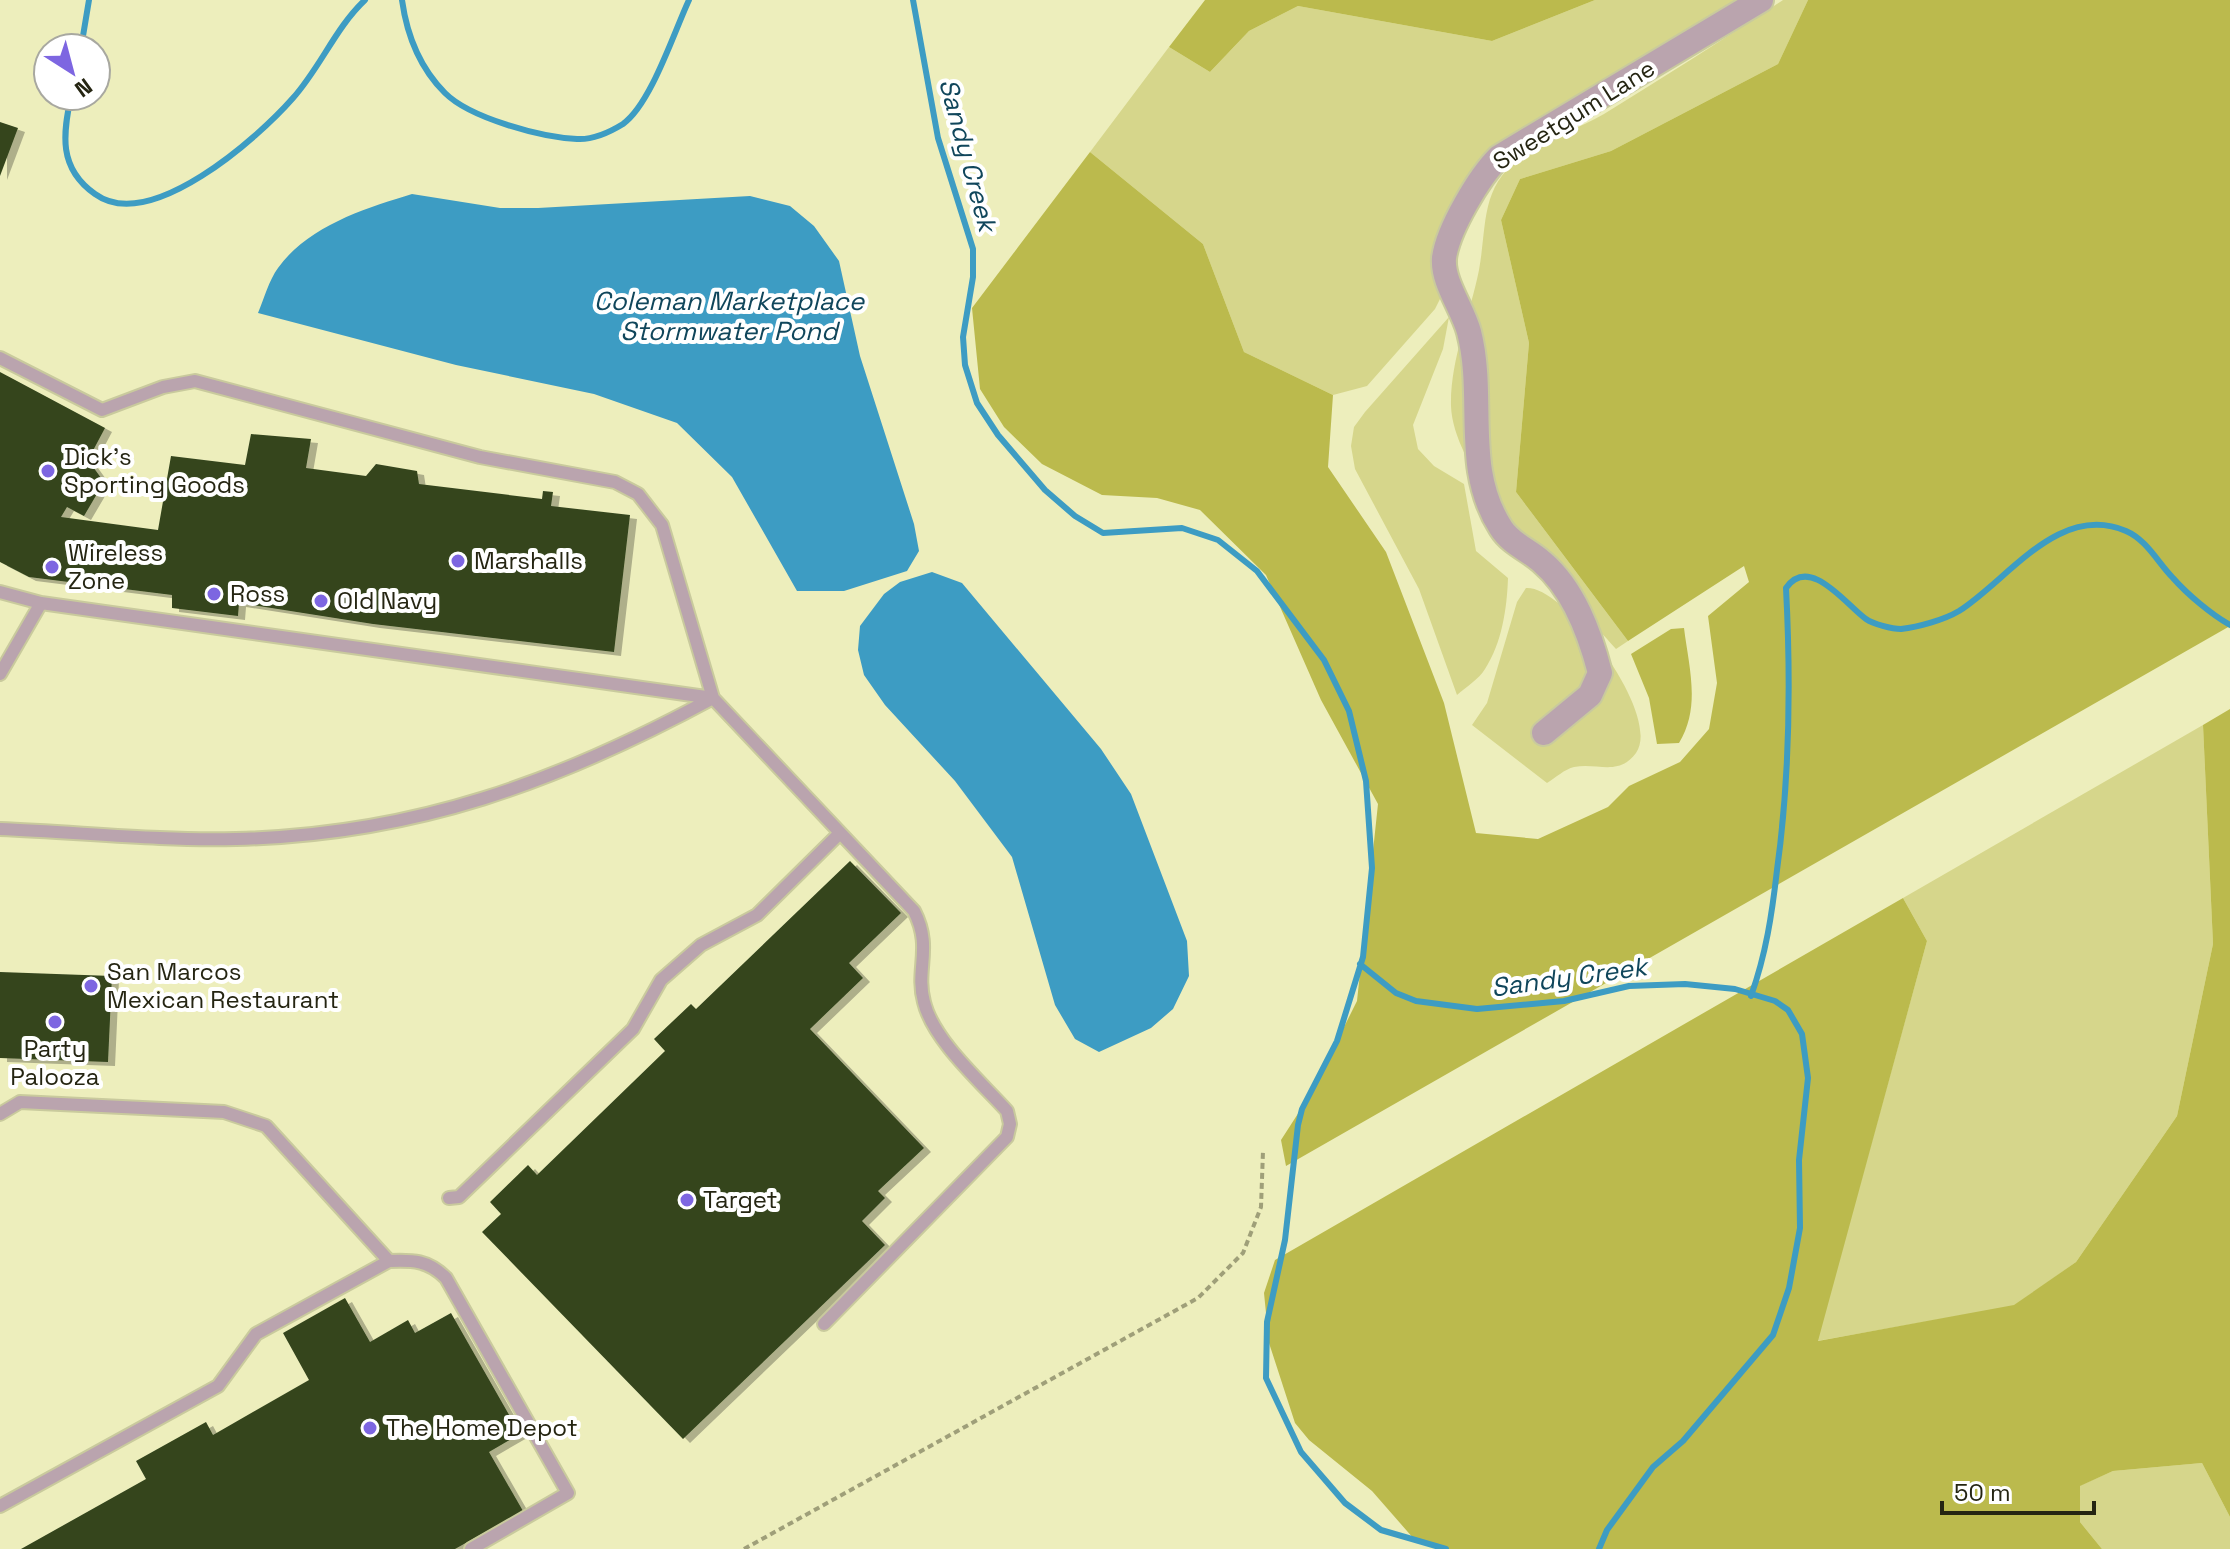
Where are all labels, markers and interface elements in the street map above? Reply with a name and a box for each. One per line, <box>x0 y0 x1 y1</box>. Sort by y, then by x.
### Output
north arrow <box>32 32 112 112</box>
street label: Sweetgum Lane <box>1487 52 1660 177</box>
text: N <box>70 73 98 104</box>
water label: Sandy Creek <box>931 75 1006 238</box>
water label: Coleman Marketplace Stormwater Pond <box>594 284 866 348</box>
place label: Dick's Sporting Goods <box>64 441 245 500</box>
marker: Dick's Sporting Goods <box>39 462 57 480</box>
place label: Wireless Zone <box>68 537 163 596</box>
place label: Marshalls <box>474 545 583 576</box>
marker: Marshalls <box>449 552 467 570</box>
marker: Wireless Zone <box>43 558 61 576</box>
place label: Ross <box>230 578 285 609</box>
marker: Ross <box>205 585 223 603</box>
place label: Old Navy <box>337 585 437 616</box>
marker: Old Navy <box>312 592 330 610</box>
water label: Sandy Creek <box>1489 949 1652 1005</box>
place label: San Marcos Mexican Restaurant <box>107 956 339 1015</box>
marker: San Marcos Mexican Restaurant <box>82 977 100 995</box>
marker: Party Palooza <box>46 1013 64 1031</box>
place label: Party Palooza <box>10 1033 100 1092</box>
place label: Target <box>703 1184 778 1215</box>
marker: Target <box>678 1191 696 1209</box>
place label: The Home Depot <box>386 1412 578 1443</box>
marker: The Home Depot <box>361 1419 379 1437</box>
scale bar <box>1942 1465 2094 1515</box>
text: 50 m <box>1954 1477 2011 1508</box>

